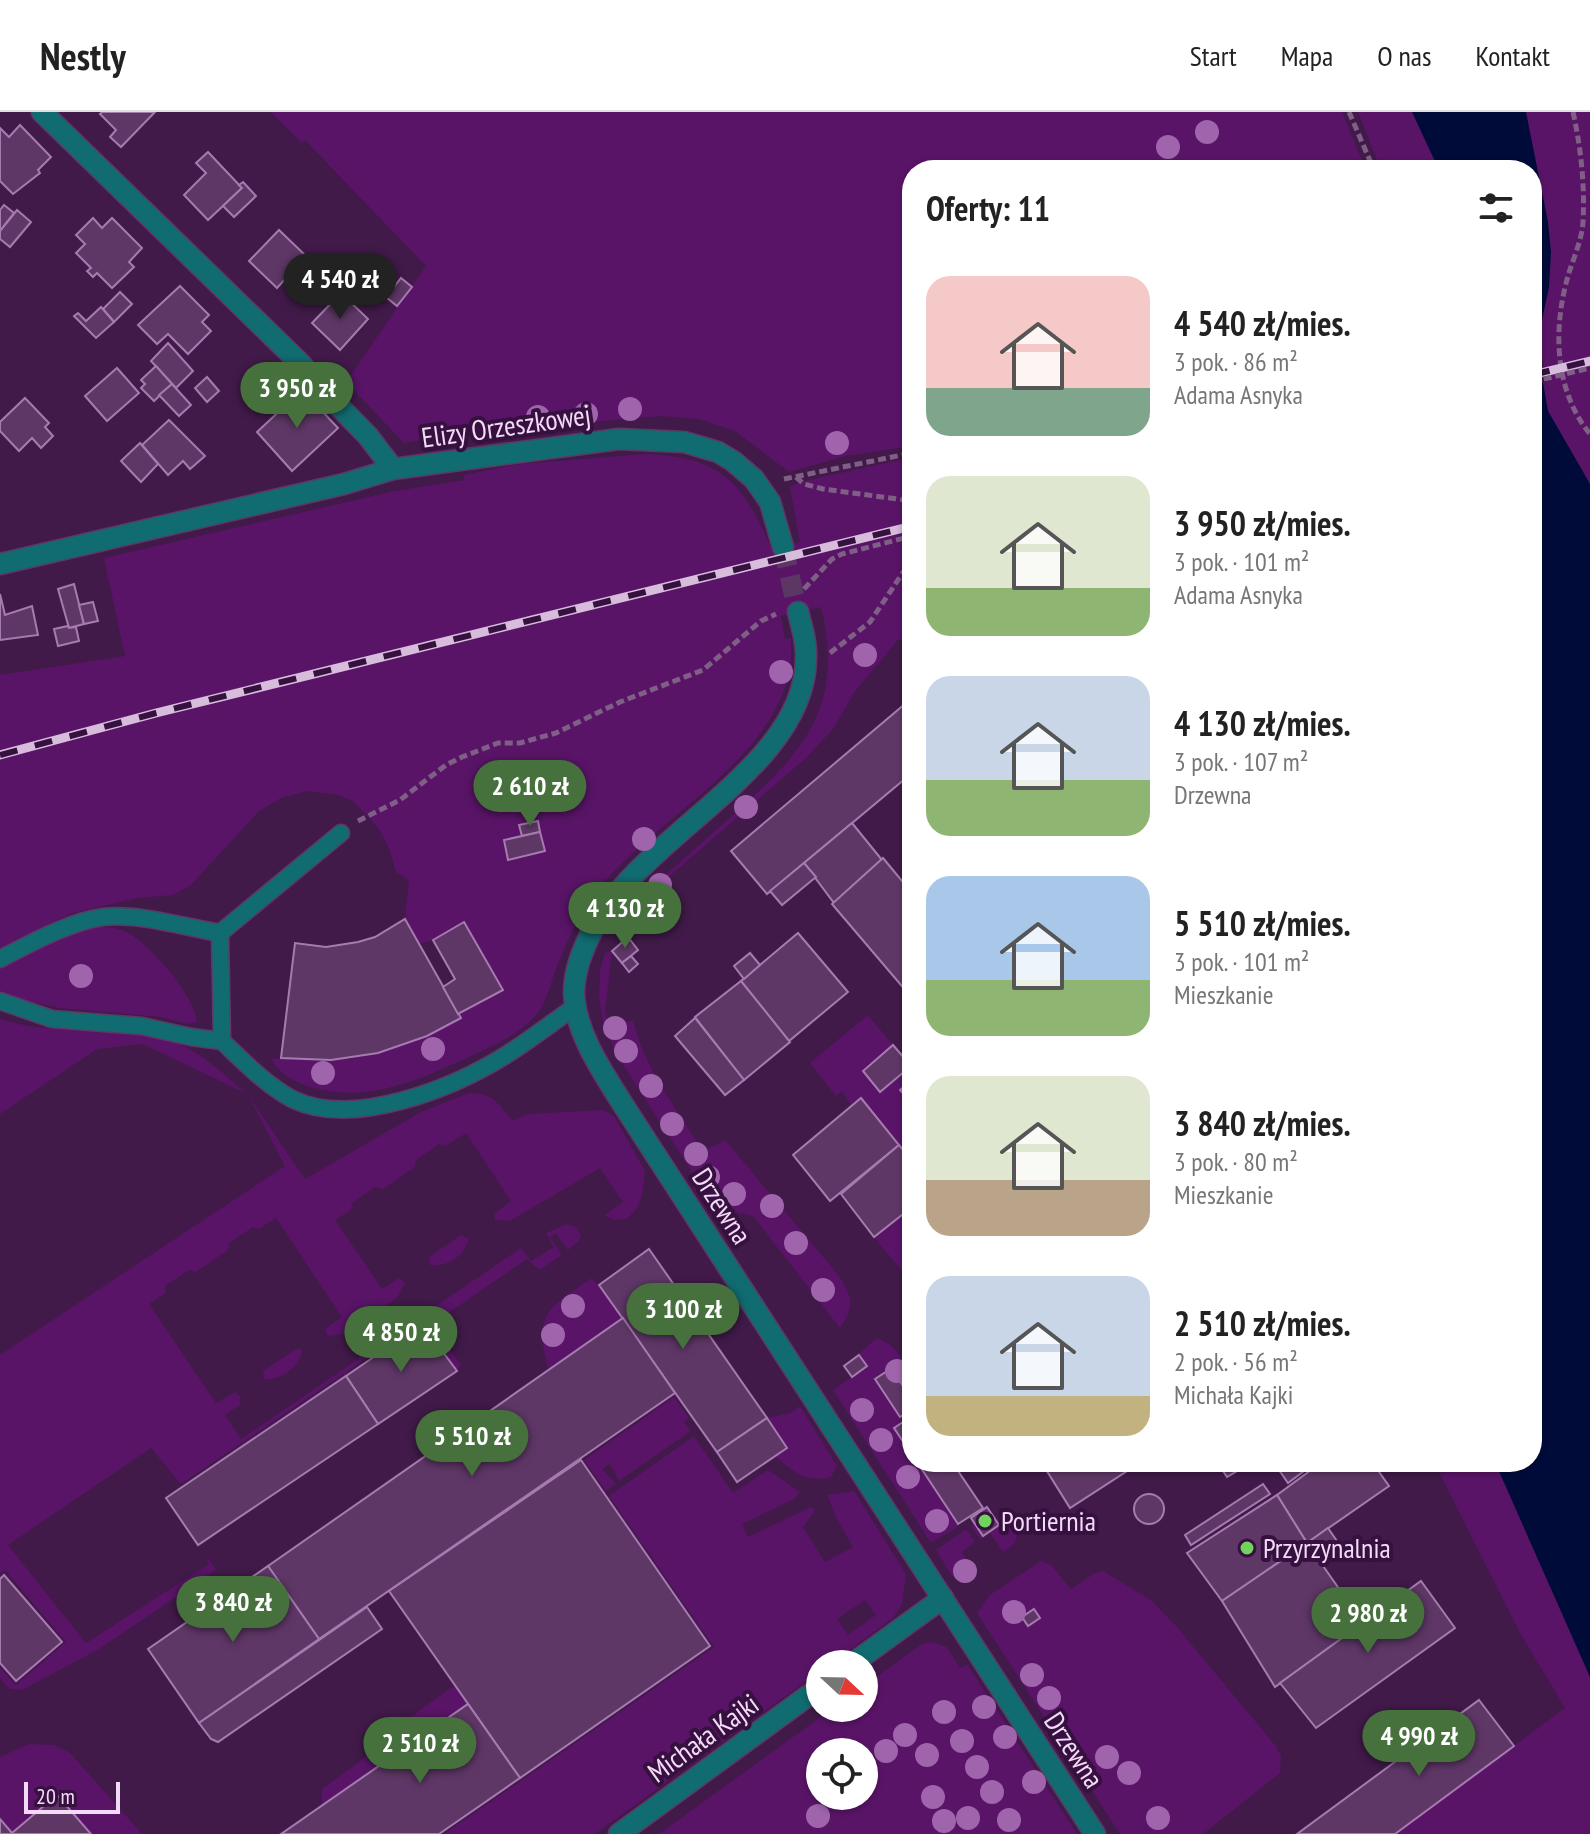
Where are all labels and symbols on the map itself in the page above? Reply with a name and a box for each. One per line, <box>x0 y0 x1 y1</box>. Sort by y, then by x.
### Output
pin: 4 540 zł <box>257 253 423 321</box>
pin: 3 950 zł <box>214 362 380 430</box>
street label: Elizy Orzeszkowej <box>419 395 593 456</box>
pin: 2 610 zł <box>447 760 613 828</box>
pin: 4 130 zł <box>542 882 708 950</box>
street label: Drzewna <box>684 1161 761 1251</box>
pin: 3 100 zł <box>600 1283 766 1351</box>
pin: 4 850 zł <box>318 1306 484 1374</box>
pin: 5 510 zł <box>389 1410 555 1478</box>
place label: Portiernia <box>1001 1502 1096 1539</box>
marker: Portiernia <box>976 1512 994 1530</box>
place label: Przyrzynalnia <box>1263 1529 1391 1566</box>
marker: Przyrzynalnia <box>1238 1539 1256 1557</box>
pin: 3 840 zł <box>150 1576 316 1644</box>
pin: 2 980 zł <box>1285 1587 1451 1655</box>
north arrow <box>806 1650 878 1722</box>
street label: Michała Kajki <box>640 1685 766 1790</box>
street label: Drzewna <box>1036 1705 1113 1795</box>
pin: 4 990 zł <box>1336 1710 1502 1778</box>
pin: 2 510 zł <box>337 1717 503 1785</box>
scale bar <box>24 1778 120 1814</box>

